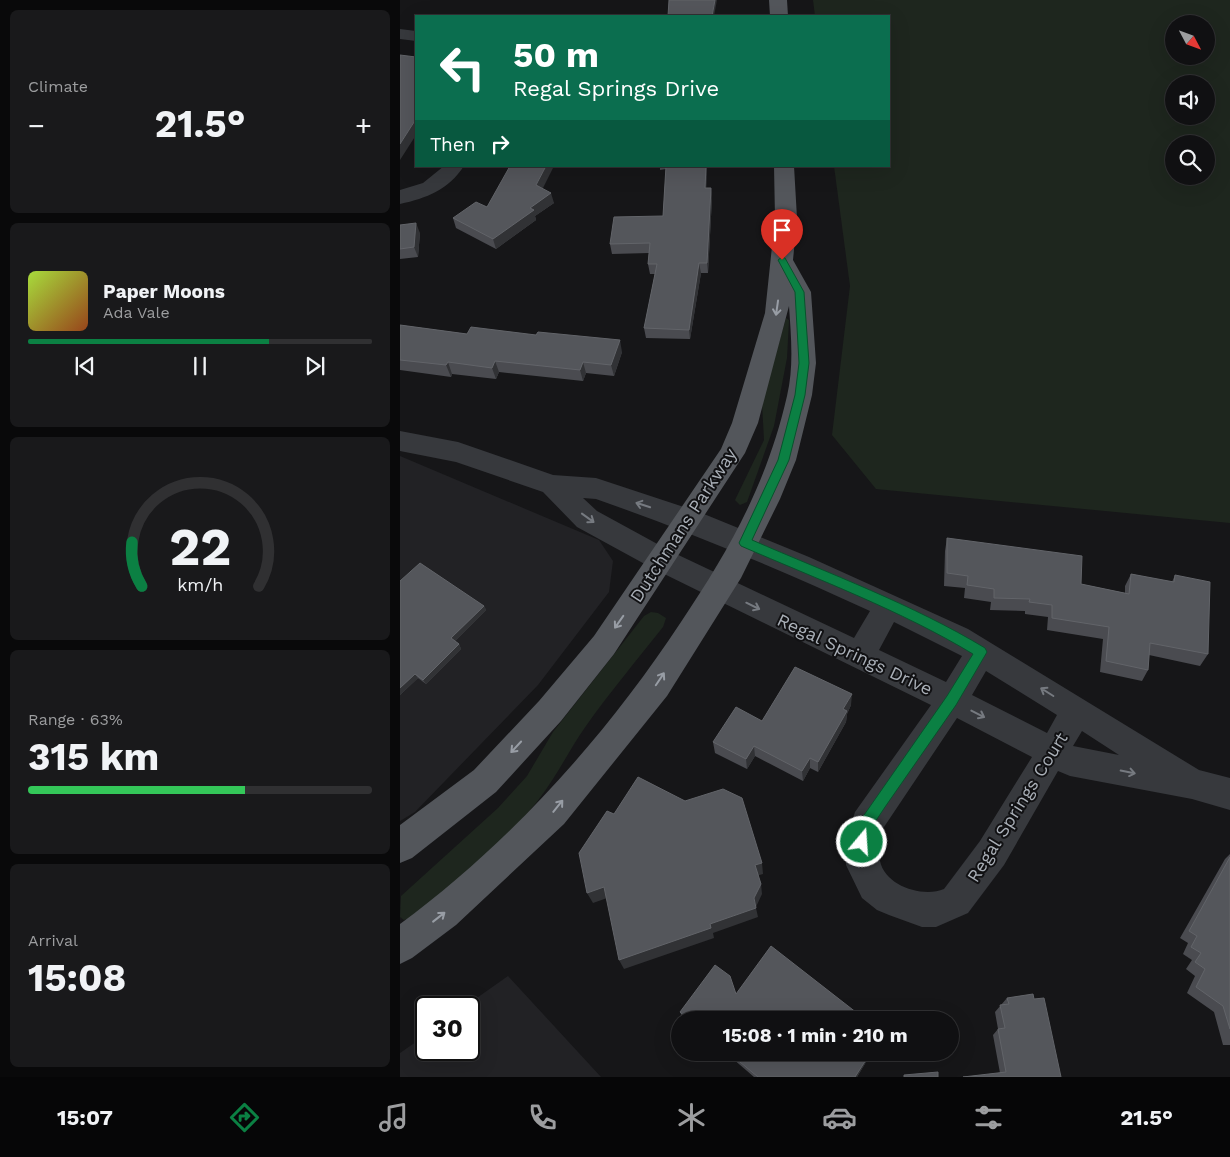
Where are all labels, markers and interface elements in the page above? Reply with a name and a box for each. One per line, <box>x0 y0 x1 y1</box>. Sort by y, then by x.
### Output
north arrow <box>1165 15 1215 65</box>
map controls <box>1165 15 1215 185</box>
text: 50 m <box>513 34 599 76</box>
icon: left <box>430 35 495 100</box>
button: sound <box>1165 75 1215 125</box>
text: Regal Springs Drive <box>513 76 719 101</box>
text: Climate <box>28 77 88 96</box>
text: 21.5° <box>154 102 246 146</box>
text: − <box>28 109 45 142</box>
text: + <box>355 109 372 142</box>
icon: right <box>486 130 514 158</box>
text: Then <box>430 133 476 156</box>
button: search <box>1165 135 1215 185</box>
pin <box>761 209 803 260</box>
icon: arrive <box>768 216 796 244</box>
text: Paper Moons <box>103 280 225 303</box>
one-way arrow <box>772 300 782 316</box>
text: Ada Vale <box>103 303 170 322</box>
icon: previous <box>71 352 99 380</box>
icon: pause <box>186 352 214 380</box>
icon: next <box>301 352 329 380</box>
street label: Dutchmans Parkway <box>625 443 741 606</box>
one-way arrow <box>635 499 651 509</box>
one-way arrow <box>581 513 595 523</box>
text: 22 <box>169 517 231 578</box>
text: km/h <box>177 574 223 595</box>
one-way arrow <box>745 601 760 611</box>
street label: Regal Springs Drive <box>774 609 936 699</box>
one-way arrow <box>614 615 624 629</box>
one-way arrow <box>655 673 665 687</box>
one-way arrow <box>1041 687 1055 697</box>
text: Range · 63% <box>28 710 123 729</box>
one-way arrow <box>970 710 985 719</box>
street label: Regal Springs Court <box>962 728 1072 886</box>
text: 315 km <box>28 735 159 779</box>
one-way arrow <box>510 741 522 754</box>
one-way arrow <box>1120 768 1136 778</box>
one-way arrow <box>552 800 563 813</box>
position arrow <box>835 815 887 867</box>
one-way arrow <box>432 911 445 922</box>
text: Arrival <box>28 931 78 950</box>
text: 15:08 <box>28 956 126 1000</box>
speed limit sign: 30 <box>415 996 480 1061</box>
text: 15:08 · 1 min · 210 m <box>722 1024 908 1047</box>
icon: directions <box>227 1100 262 1135</box>
icon: music <box>376 1100 411 1135</box>
icon: phone <box>525 1100 560 1135</box>
icon: climate <box>674 1100 709 1135</box>
icon: car <box>822 1100 857 1135</box>
icon: filters <box>971 1100 1006 1135</box>
text: 15:07 <box>57 1105 113 1130</box>
text: 21.5° <box>1120 1105 1173 1130</box>

